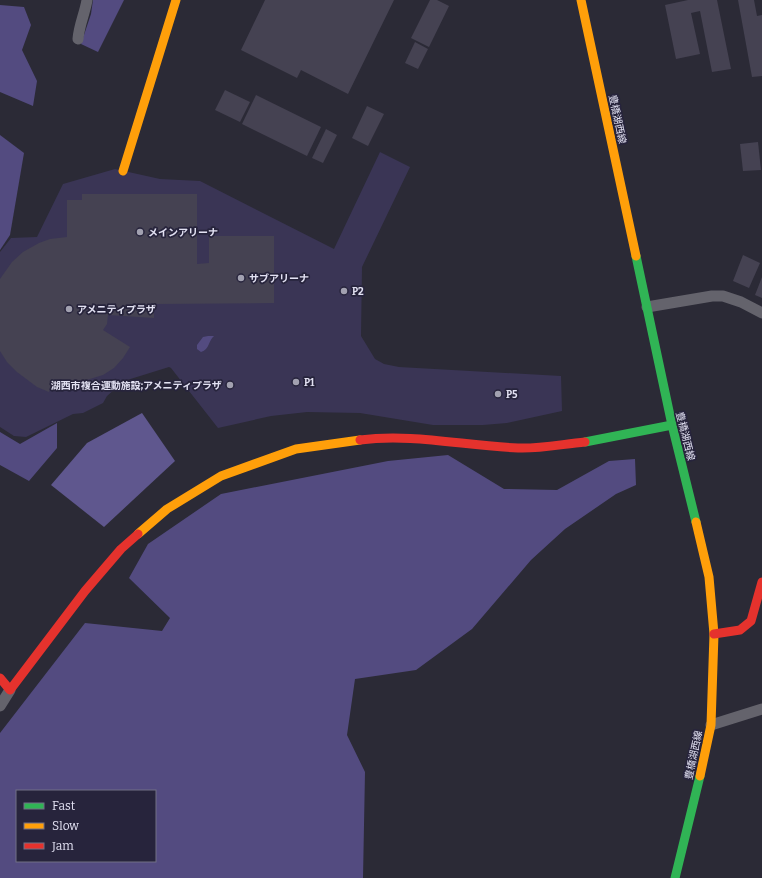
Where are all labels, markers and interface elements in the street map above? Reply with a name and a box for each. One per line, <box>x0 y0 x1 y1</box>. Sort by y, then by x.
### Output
street label: 豊橋湖西線 <box>606 94 628 145</box>
marker: メインアリーナ <box>135 227 145 237</box>
place label: メインアリーナ <box>148 227 218 239</box>
marker: サブアリーナ <box>236 273 246 283</box>
place label: サブアリーナ <box>249 273 309 285</box>
marker: P2 <box>339 286 349 296</box>
place label: P2 <box>352 286 364 298</box>
marker: アメニティプラザ <box>64 304 74 314</box>
place label: アメニティプラザ <box>77 304 156 316</box>
marker: P1 <box>291 377 301 387</box>
place label: P1 <box>304 377 315 389</box>
place label: 湖西市複合運動施設;アメニティプラザ <box>51 380 222 392</box>
marker: 湖西市複合運動施設;アメニティプラザ <box>225 380 235 390</box>
marker: P5 <box>493 389 503 399</box>
place label: P5 <box>506 389 518 401</box>
street label: 豊橋湖西線 <box>673 411 697 462</box>
street label: 豊橋湖西線 <box>683 730 705 781</box>
legend <box>16 790 156 862</box>
text: Fast <box>52 799 76 813</box>
text: Slow <box>52 819 79 833</box>
text: Jam <box>51 839 74 853</box>

